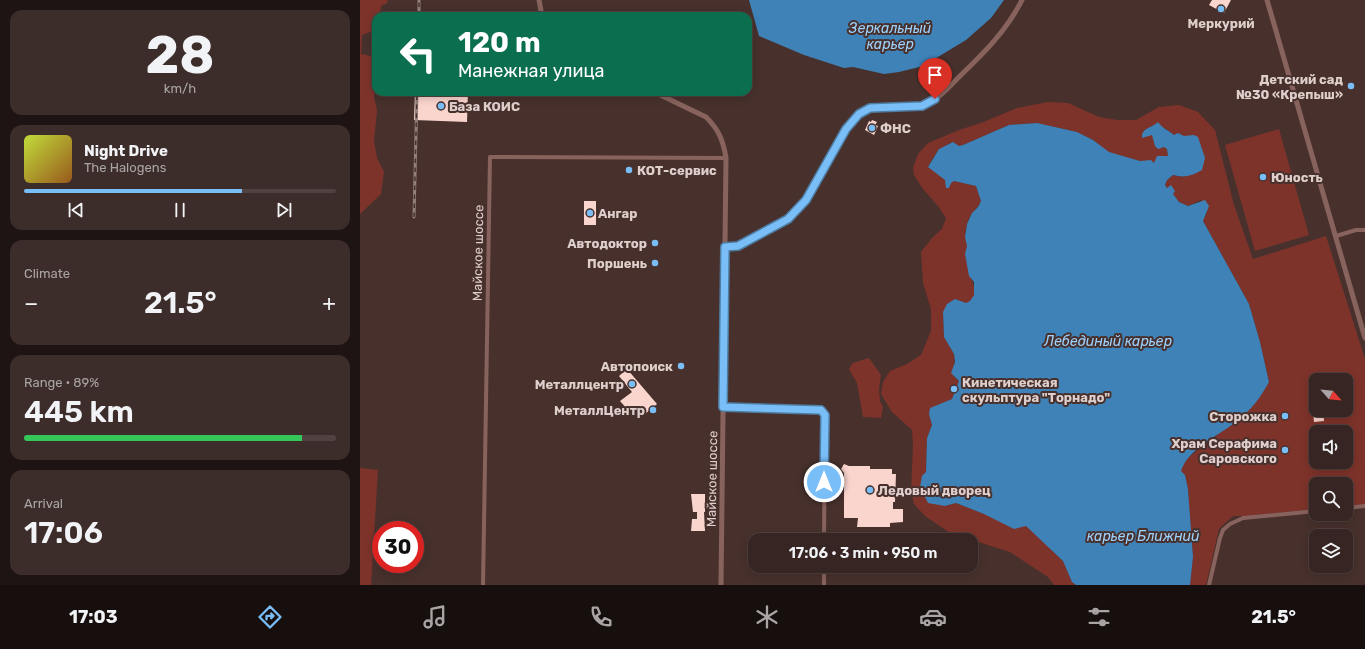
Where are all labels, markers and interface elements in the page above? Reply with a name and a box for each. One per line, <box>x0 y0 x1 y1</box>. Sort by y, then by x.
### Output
marker: Меркурий <box>1216 4 1226 14</box>
place label: Меркурий <box>1187 16 1255 31</box>
water label: Зеркальный карьер <box>848 20 932 53</box>
text: 28 <box>145 24 215 86</box>
text: 120 m <box>458 26 541 59</box>
icon: left <box>392 28 444 80</box>
pin <box>918 58 952 99</box>
text: Манежная улица <box>458 60 605 82</box>
icon: arrive <box>924 64 946 86</box>
place label: Детский сад №30 «Крепыш» <box>1236 72 1343 102</box>
text: km/h <box>164 81 196 96</box>
marker: Детский сад №30 «Крепыш» <box>1346 81 1356 91</box>
place label: База КОИС <box>449 99 520 114</box>
marker: База КОИС <box>436 101 446 111</box>
place label: ФНС <box>880 121 911 136</box>
marker: ФНС <box>867 123 877 133</box>
text: Night Drive <box>84 142 168 160</box>
text: The Halogens <box>84 160 166 175</box>
place label: КОТ-сервис <box>637 163 717 178</box>
marker: КОТ-сервис <box>624 165 634 175</box>
place label: Юность <box>1271 170 1323 185</box>
marker: Юность <box>1258 172 1268 182</box>
icon: previous <box>65 199 87 221</box>
icon: pause <box>169 199 191 221</box>
icon: next <box>273 199 295 221</box>
street label: Майское шоссе <box>470 205 486 301</box>
place label: Ангар <box>598 206 637 221</box>
marker: Ангар <box>585 208 595 218</box>
place label: Автодоктор <box>567 236 647 251</box>
marker: Автодоктор <box>650 238 660 248</box>
place label: Поршень <box>587 256 647 271</box>
marker: Поршень <box>650 258 660 268</box>
text: Climate <box>24 266 70 281</box>
text: 21.5° <box>144 285 217 321</box>
text: − <box>24 290 38 317</box>
text: + <box>322 290 336 317</box>
water label: Лебединый карьер <box>1043 333 1172 350</box>
place label: Автопоиск <box>601 359 673 374</box>
marker: Автопоиск <box>676 361 686 371</box>
north arrow <box>1309 373 1353 417</box>
map controls <box>1309 373 1353 573</box>
text: Range · 89% <box>24 375 99 390</box>
place label: Кинетическая скульптура "Торнадо" <box>962 375 1110 405</box>
place label: Металлцентр <box>535 377 624 392</box>
marker: Металлцентр <box>627 379 637 389</box>
marker: Кинетическая скульптура "Торнадо" <box>949 384 959 394</box>
text: 445 km <box>24 394 134 430</box>
place label: МеталлЦентр <box>554 403 645 418</box>
marker: МеталлЦентр <box>648 405 658 415</box>
place label: Сторожка <box>1209 409 1277 424</box>
marker: Сторожка <box>1280 411 1290 421</box>
button: sound <box>1309 425 1353 469</box>
street label: Майское шоссе <box>704 431 720 527</box>
place label: Храм Серафима Саровского <box>1171 436 1277 466</box>
marker: Храм Серафима Саровского <box>1280 445 1290 455</box>
position arrow <box>803 461 845 503</box>
button: search <box>1309 477 1353 521</box>
place label: Ледовый дворец <box>878 483 991 498</box>
marker: Ледовый дворец <box>865 485 875 495</box>
text: Arrival <box>24 496 63 511</box>
text: 17:06 <box>24 515 103 551</box>
speed limit sign: 30 <box>372 521 424 573</box>
water label: карьер Ближний <box>1087 528 1200 545</box>
button: layers <box>1309 529 1353 573</box>
text: 17:06 · 3 min · 950 m <box>789 544 937 562</box>
icon: directions <box>256 603 284 631</box>
icon: music <box>421 603 449 631</box>
icon: phone <box>587 603 615 631</box>
icon: climate <box>753 603 781 631</box>
icon: car <box>919 603 947 631</box>
icon: filters <box>1085 603 1113 631</box>
text: 17:03 <box>69 606 118 628</box>
text: 21.5° <box>1251 606 1296 628</box>

